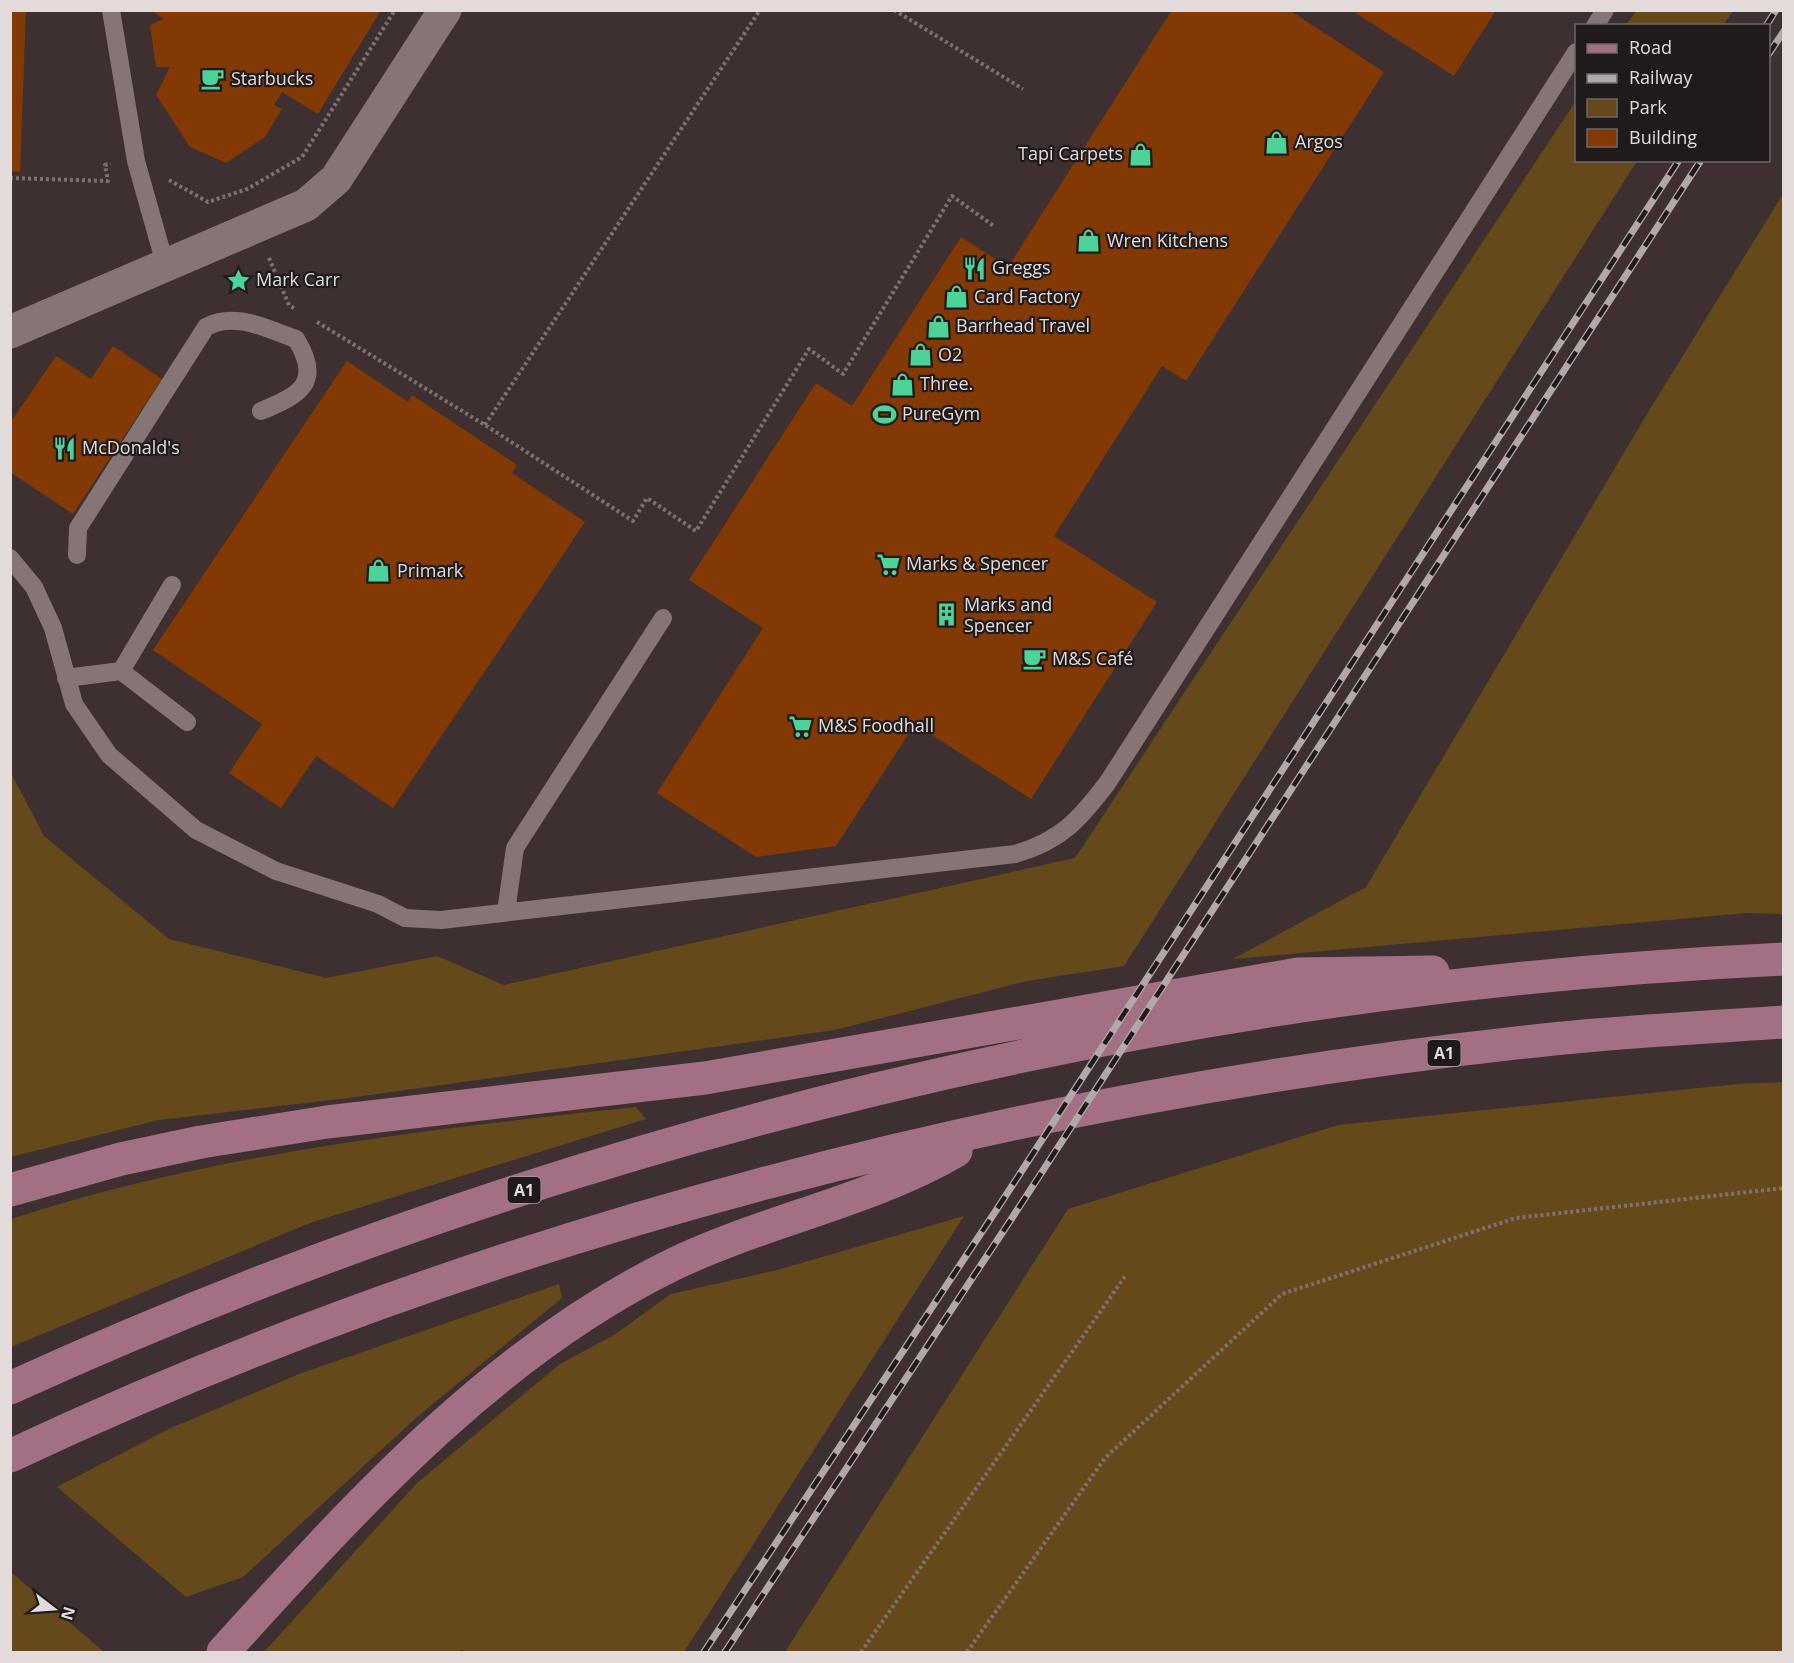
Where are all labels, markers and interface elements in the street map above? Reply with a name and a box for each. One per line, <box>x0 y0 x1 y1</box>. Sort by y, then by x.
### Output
legend <box>1575 24 1770 162</box>
text: Road <box>1629 35 1672 59</box>
text: Railway <box>1629 65 1693 89</box>
cafe icon: Starbucks <box>200 66 226 92</box>
place label: Starbucks <box>231 66 313 90</box>
text: Park <box>1629 95 1667 119</box>
text: Building <box>1629 125 1697 149</box>
shop icon: Argos <box>1264 129 1290 155</box>
place label: Argos <box>1295 129 1343 153</box>
place label: Tapi Carpets <box>1018 141 1123 165</box>
shop icon: Tapi Carpets <box>1128 141 1154 167</box>
shop icon: Wren Kitchens <box>1076 228 1102 254</box>
place label: Wren Kitchens <box>1107 228 1228 252</box>
restaurant icon: Greggs <box>961 255 987 281</box>
place label: Greggs <box>992 255 1051 279</box>
place icon: Mark Carr <box>225 267 251 293</box>
place label: Mark Carr <box>256 267 340 291</box>
shop icon: Card Factory <box>943 284 969 310</box>
place label: Card Factory <box>974 284 1081 308</box>
shop icon: Barrhead Travel <box>925 313 951 339</box>
place label: Barrhead Travel <box>956 313 1090 337</box>
shop icon: O2 <box>907 342 933 368</box>
place label: O2 <box>938 342 962 366</box>
shop icon: Three. <box>889 371 915 397</box>
place label: Three. <box>920 371 973 395</box>
sports icon: PureGym <box>871 401 897 427</box>
place label: PureGym <box>902 401 980 425</box>
restaurant icon: McDonald's <box>51 435 77 461</box>
place label: McDonald's <box>82 435 180 459</box>
supermarket icon: Marks & Spencer <box>875 551 901 577</box>
place label: Marks & Spencer <box>906 551 1049 575</box>
shop icon: Primark <box>366 558 392 584</box>
place label: Primark <box>397 558 464 582</box>
place label: Marks and Spencer <box>964 592 1052 637</box>
building icon: Marks and Spencer <box>933 602 959 628</box>
cafe icon: M&S Café <box>1021 646 1047 672</box>
place label: M&S Café <box>1052 646 1133 670</box>
supermarket icon: M&S Foodhall <box>787 713 813 739</box>
place label: M&S Foodhall <box>818 713 934 737</box>
road number: A1 <box>1428 1040 1460 1066</box>
road number: A1 <box>508 1177 540 1203</box>
north arrow <box>24 1579 84 1639</box>
text: N <box>56 1604 81 1623</box>

